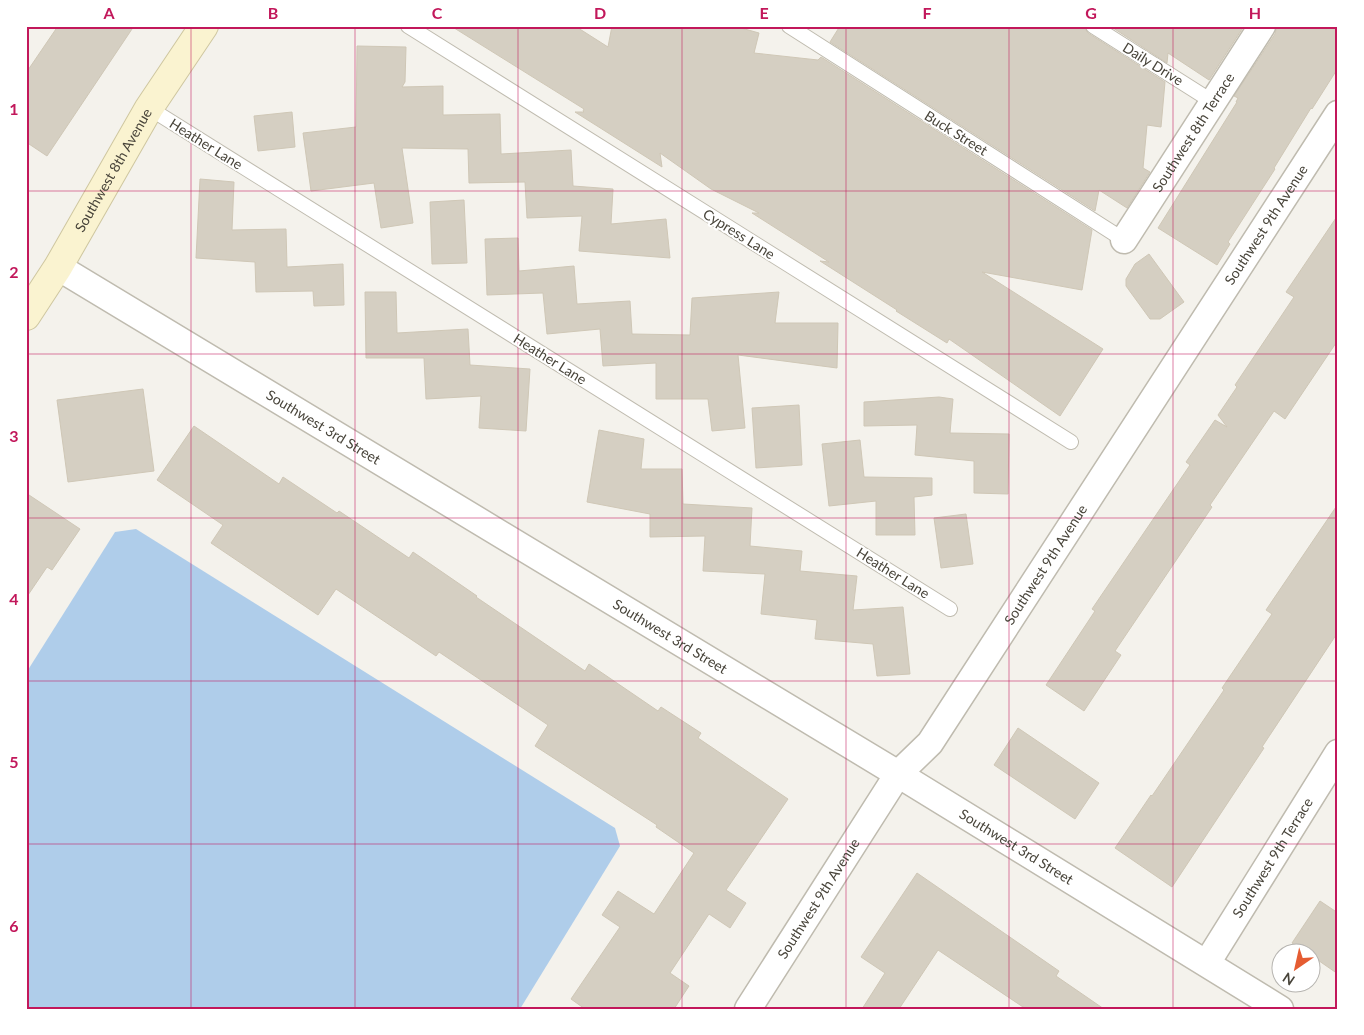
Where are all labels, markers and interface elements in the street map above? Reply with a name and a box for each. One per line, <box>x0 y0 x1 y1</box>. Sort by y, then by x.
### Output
text: A <box>102 3 115 22</box>
text: B <box>268 3 278 22</box>
text: C <box>432 3 443 22</box>
text: D <box>594 3 606 22</box>
text: E <box>759 3 769 22</box>
text: F <box>922 3 932 22</box>
text: G <box>1085 3 1097 22</box>
text: H <box>1249 3 1261 22</box>
street label: Daily Drive <box>1120 38 1187 89</box>
street label: Southwest 8th Terrace <box>1148 69 1238 195</box>
text: 1 <box>9 99 19 118</box>
street label: Southwest 8th Avenue <box>71 105 155 235</box>
street label: Buck Street <box>922 107 991 159</box>
street label: Heather Lane <box>167 114 246 173</box>
street label: Southwest 9th Avenue <box>1221 161 1311 288</box>
street label: Cypress Lane <box>700 205 778 262</box>
text: 2 <box>9 262 19 281</box>
street label: Heather Lane <box>511 329 590 388</box>
street label: Southwest 3rd Street <box>263 386 384 468</box>
text: 3 <box>9 426 19 445</box>
street label: Southwest 9th Avenue <box>1000 501 1090 628</box>
street label: Heather Lane <box>854 543 933 602</box>
text: 4 <box>9 589 19 608</box>
street label: Southwest 3rd Street <box>610 595 731 677</box>
text: 5 <box>9 752 19 771</box>
street label: Southwest 9th Terrace <box>1228 794 1316 921</box>
street label: Southwest 3rd Street <box>957 805 1077 888</box>
street label: Southwest 9th Avenue <box>773 835 863 962</box>
text: 6 <box>9 916 19 935</box>
north arrow <box>1272 942 1322 992</box>
text: N <box>1279 969 1298 989</box>

